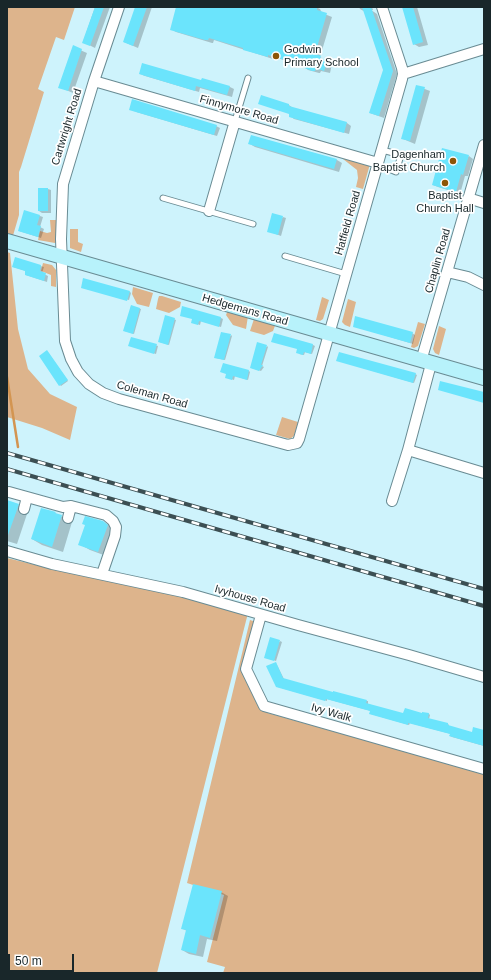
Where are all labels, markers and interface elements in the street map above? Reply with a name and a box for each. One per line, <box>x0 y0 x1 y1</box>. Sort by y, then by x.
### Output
place label: Godwin Primary School <box>284 43 359 69</box>
marker: Godwin Primary School <box>271 51 281 61</box>
street label: Cartwright Road <box>49 87 85 167</box>
street label: Finnymore Road <box>198 92 280 128</box>
place label: Dagenham Baptist Church <box>373 148 445 174</box>
marker: Dagenham Baptist Church <box>448 156 458 166</box>
marker: Baptist Church Hall <box>440 178 450 188</box>
street label: Hatfield Road <box>332 189 364 257</box>
place label: Baptist Church Hall <box>416 189 474 215</box>
street label: Chaplin Road <box>422 227 454 295</box>
street label: Hedgemans Road <box>201 291 289 329</box>
street label: Coleman Road <box>115 379 189 411</box>
street label: Ivyhouse Road <box>213 583 287 615</box>
street label: Ivy Walk <box>309 701 353 725</box>
scale bar <box>10 946 76 972</box>
text: 50 m <box>15 954 42 968</box>

